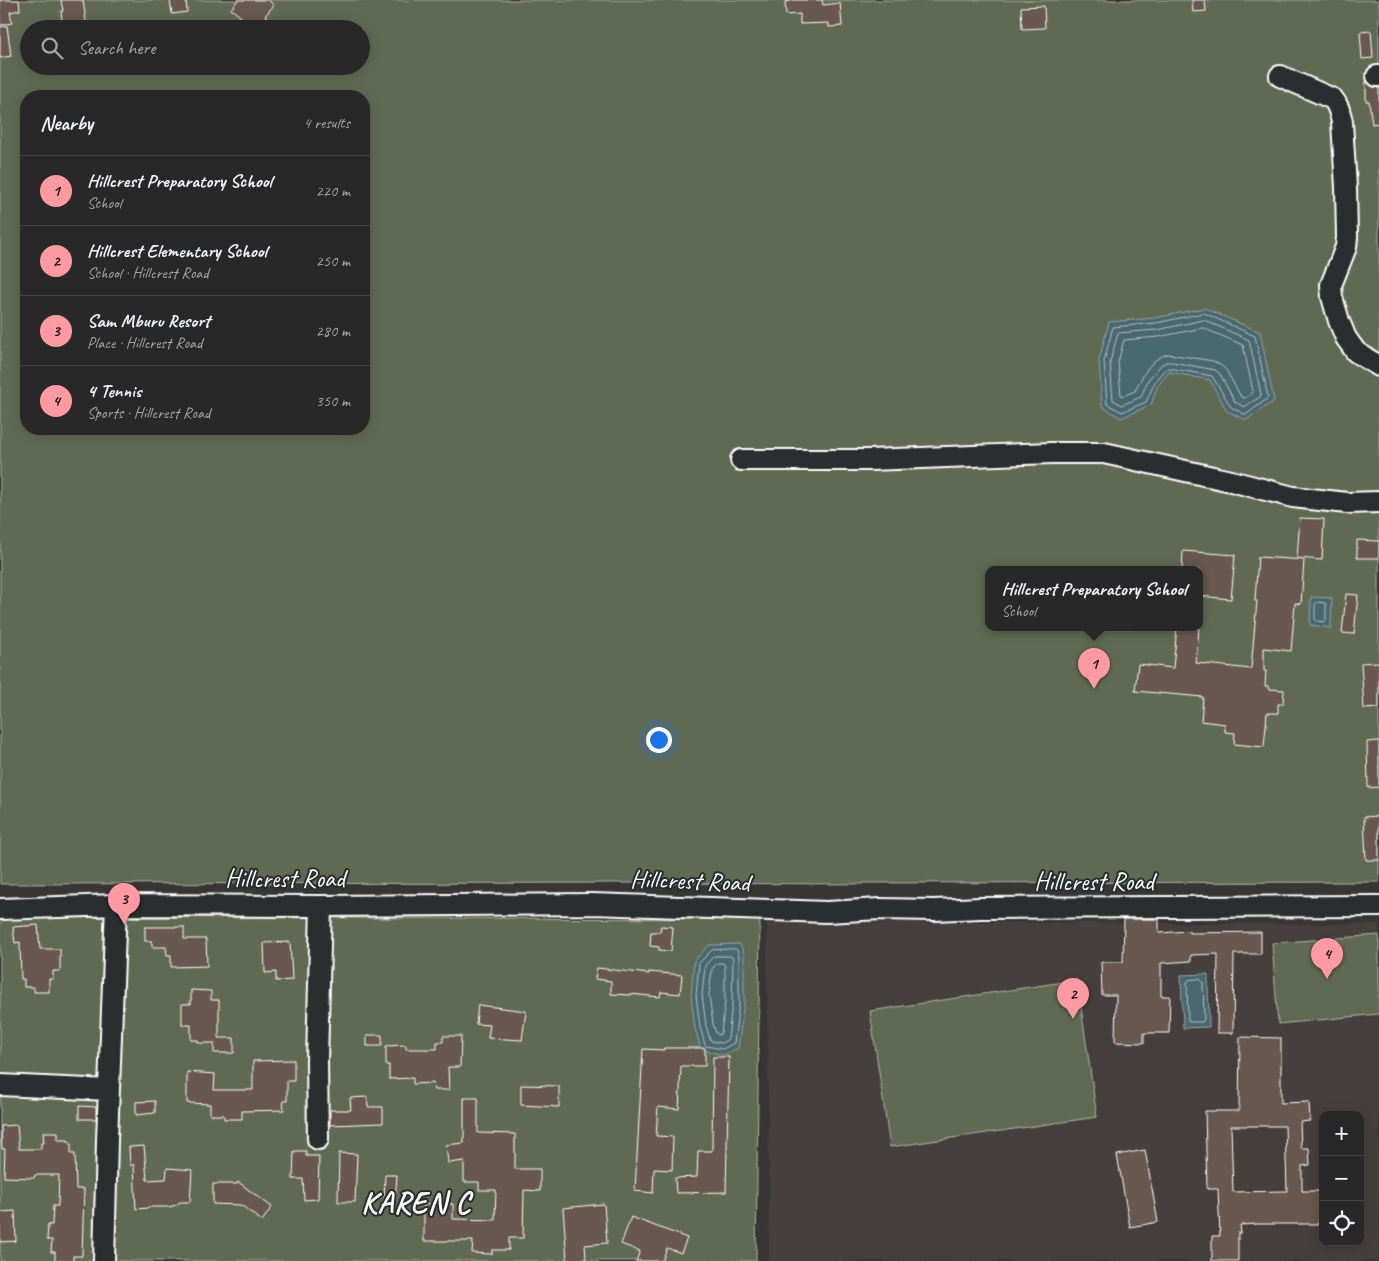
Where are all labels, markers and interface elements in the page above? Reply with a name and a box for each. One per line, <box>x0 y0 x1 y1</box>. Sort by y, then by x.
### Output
search box <box>20 20 370 75</box>
icon: search <box>38 34 66 62</box>
text: Search here <box>78 36 155 60</box>
text: Nearby <box>40 110 93 136</box>
text: 4 results <box>303 113 350 133</box>
text: Hillcrest Preparatory School <box>87 169 272 193</box>
text: 1 <box>52 181 60 201</box>
text: 220 m <box>316 181 350 201</box>
text: School <box>87 193 121 213</box>
text: Hillcrest Elementary School <box>87 239 267 263</box>
text: 2 <box>52 251 60 271</box>
text: 250 m <box>316 251 350 271</box>
text: School · Hillcrest Road <box>87 263 209 283</box>
text: Sam Mburu Resort <box>87 309 210 333</box>
text: 3 <box>52 321 60 341</box>
text: 280 m <box>316 321 350 341</box>
text: Place · Hillcrest Road <box>87 333 202 353</box>
text: 4 Tennis <box>87 379 141 403</box>
text: 4 <box>52 391 60 411</box>
text: 350 m <box>316 391 350 411</box>
text: Sports · Hillcrest Road <box>87 403 210 423</box>
popup <box>985 566 1203 631</box>
text: Hillcrest Preparatory School <box>1002 577 1186 601</box>
text: School <box>1002 601 1036 621</box>
pin: 1 <box>1078 648 1110 689</box>
your location <box>646 727 672 753</box>
street label: Hillcrest Road <box>225 863 349 895</box>
street label: Hillcrest Road <box>630 863 754 899</box>
street label: Hillcrest Road <box>1034 866 1158 898</box>
pin: 3 <box>108 883 140 924</box>
pin: 4 <box>1311 938 1343 979</box>
pin: 2 <box>1057 978 1089 1019</box>
map controls <box>1319 1111 1364 1246</box>
button: + <box>1319 1111 1364 1156</box>
button: − <box>1319 1156 1364 1201</box>
district label: KAREN C <box>361 1184 473 1222</box>
button: locate <box>1319 1201 1364 1246</box>

